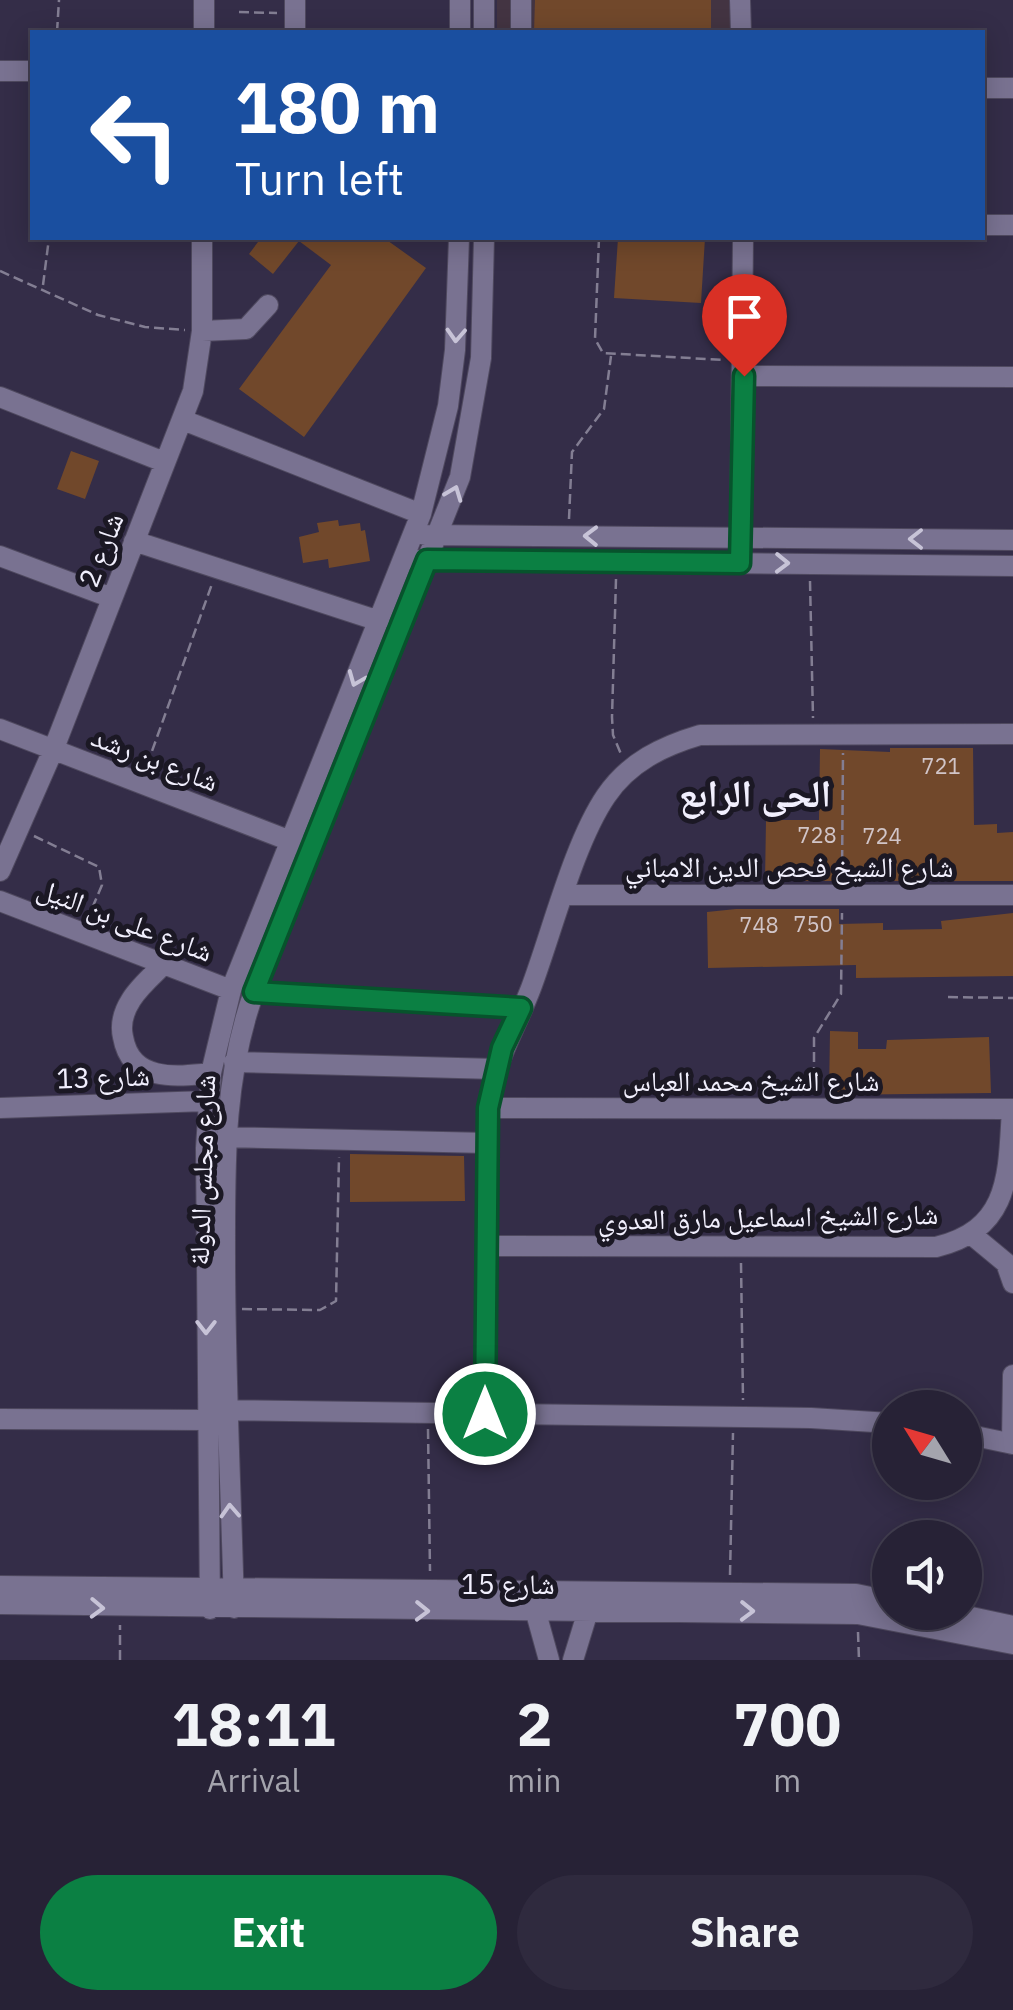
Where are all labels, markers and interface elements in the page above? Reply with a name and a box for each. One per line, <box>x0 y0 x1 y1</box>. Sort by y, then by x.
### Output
text: 180 m <box>235 61 440 152</box>
icon: left <box>70 70 200 200</box>
text: Turn left <box>235 149 404 207</box>
pin <box>702 274 787 377</box>
icon: arrive <box>717 289 772 344</box>
one-way arrow <box>446 327 467 343</box>
one-way arrow <box>442 485 462 503</box>
street label: شارع 2 <box>70 507 132 592</box>
one-way arrow <box>582 525 598 547</box>
one-way arrow <box>907 528 922 550</box>
one-way arrow <box>774 553 790 574</box>
one-way arrow <box>347 669 367 686</box>
street label: شارع بن رشد <box>86 717 224 800</box>
house number: 721 <box>921 751 961 780</box>
district label: الحى الرابع <box>679 768 831 819</box>
house number: 728 <box>797 820 837 849</box>
house number: 724 <box>862 821 902 850</box>
street label: شارع الشيخ فحص الدين الامباني <box>625 848 953 890</box>
street label: شارع على بن النيل <box>32 869 218 970</box>
house number: 750 <box>793 909 833 938</box>
house number: 748 <box>739 910 779 939</box>
street label: شارع 13 <box>56 1056 150 1097</box>
street label: شارع الشيخ محمد العباس <box>622 1062 880 1099</box>
street label: شارع مجلس الدولة <box>180 1074 223 1266</box>
street label: شارع الشيخ اسماعيل مارق العدوي <box>597 1195 939 1243</box>
one-way arrow <box>195 1320 217 1335</box>
position arrow <box>433 1362 537 1466</box>
north arrow <box>872 1390 982 1500</box>
map controls <box>872 1390 982 1630</box>
one-way arrow <box>220 1503 241 1519</box>
button: sound <box>872 1520 982 1630</box>
street label: شارع 15 <box>461 1565 555 1602</box>
one-way arrow <box>90 1597 106 1618</box>
one-way arrow <box>416 1600 431 1622</box>
one-way arrow <box>740 1601 756 1622</box>
text: 18:11 <box>172 1684 336 1763</box>
text: 2 <box>516 1684 552 1763</box>
text: 700 <box>733 1684 841 1763</box>
text: Arrival <box>207 1759 300 1801</box>
text: min <box>507 1759 561 1801</box>
text: m <box>773 1759 801 1801</box>
button: Exit <box>40 1875 497 1990</box>
button: Share <box>517 1875 973 1990</box>

